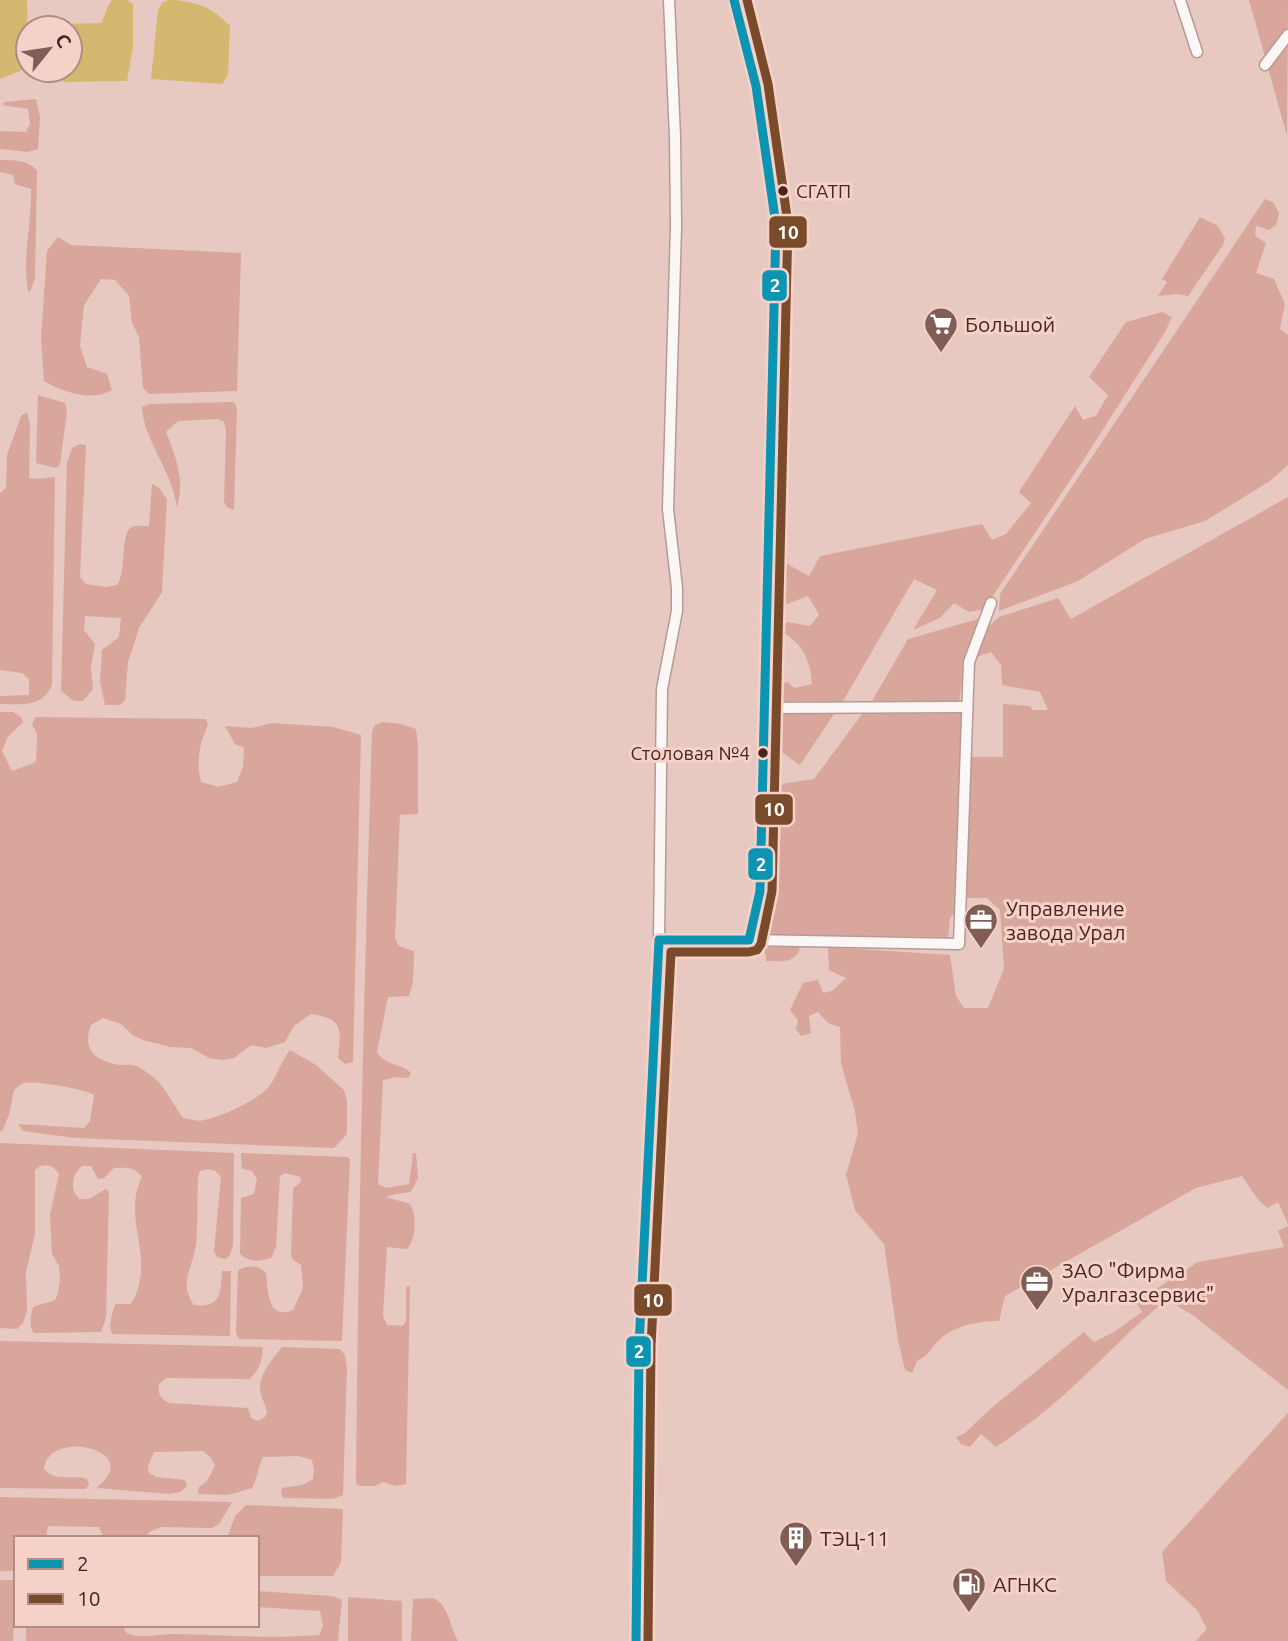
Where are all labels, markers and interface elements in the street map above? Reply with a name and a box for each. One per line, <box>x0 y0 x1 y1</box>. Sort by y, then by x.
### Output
north arrow <box>14 14 84 84</box>
text: С <box>51 30 76 51</box>
place label: СГАТП <box>796 180 851 202</box>
marker: СГАТП <box>776 184 790 198</box>
line badge: 10 <box>768 215 808 249</box>
text: 10 <box>777 221 799 243</box>
line badge: 2 <box>761 269 788 302</box>
text: 2 <box>770 274 780 296</box>
supermarket icon: Большой <box>922 305 960 354</box>
place label: Большой <box>965 312 1055 336</box>
place label: Столовая №4 <box>630 742 750 764</box>
marker: Столовая №4 <box>756 746 770 760</box>
line badge: 10 <box>754 793 794 826</box>
text: 10 <box>763 798 785 820</box>
line badge: 2 <box>747 847 774 881</box>
text: 2 <box>756 853 766 875</box>
place label: Управление завода Урал <box>1006 896 1126 944</box>
office icon: Управление завода Урал <box>962 901 1000 950</box>
place label: ЗАО "Фирма Уралгазсервис" <box>1062 1258 1214 1306</box>
office icon: ЗАО "Фирма Уралгазсервис" <box>1018 1263 1056 1312</box>
line badge: 10 <box>633 1283 673 1317</box>
text: 10 <box>642 1289 664 1311</box>
line badge: 2 <box>625 1335 652 1368</box>
text: 2 <box>634 1340 644 1362</box>
building icon: ТЭЦ-11 <box>777 1519 815 1568</box>
place label: ТЭЦ-11 <box>820 1526 889 1550</box>
legend <box>14 1536 259 1627</box>
text: 2 <box>77 1551 89 1575</box>
fuel station icon: АГНКС <box>950 1565 988 1614</box>
place label: АГНКС <box>993 1572 1057 1596</box>
text: 10 <box>77 1586 101 1610</box>

